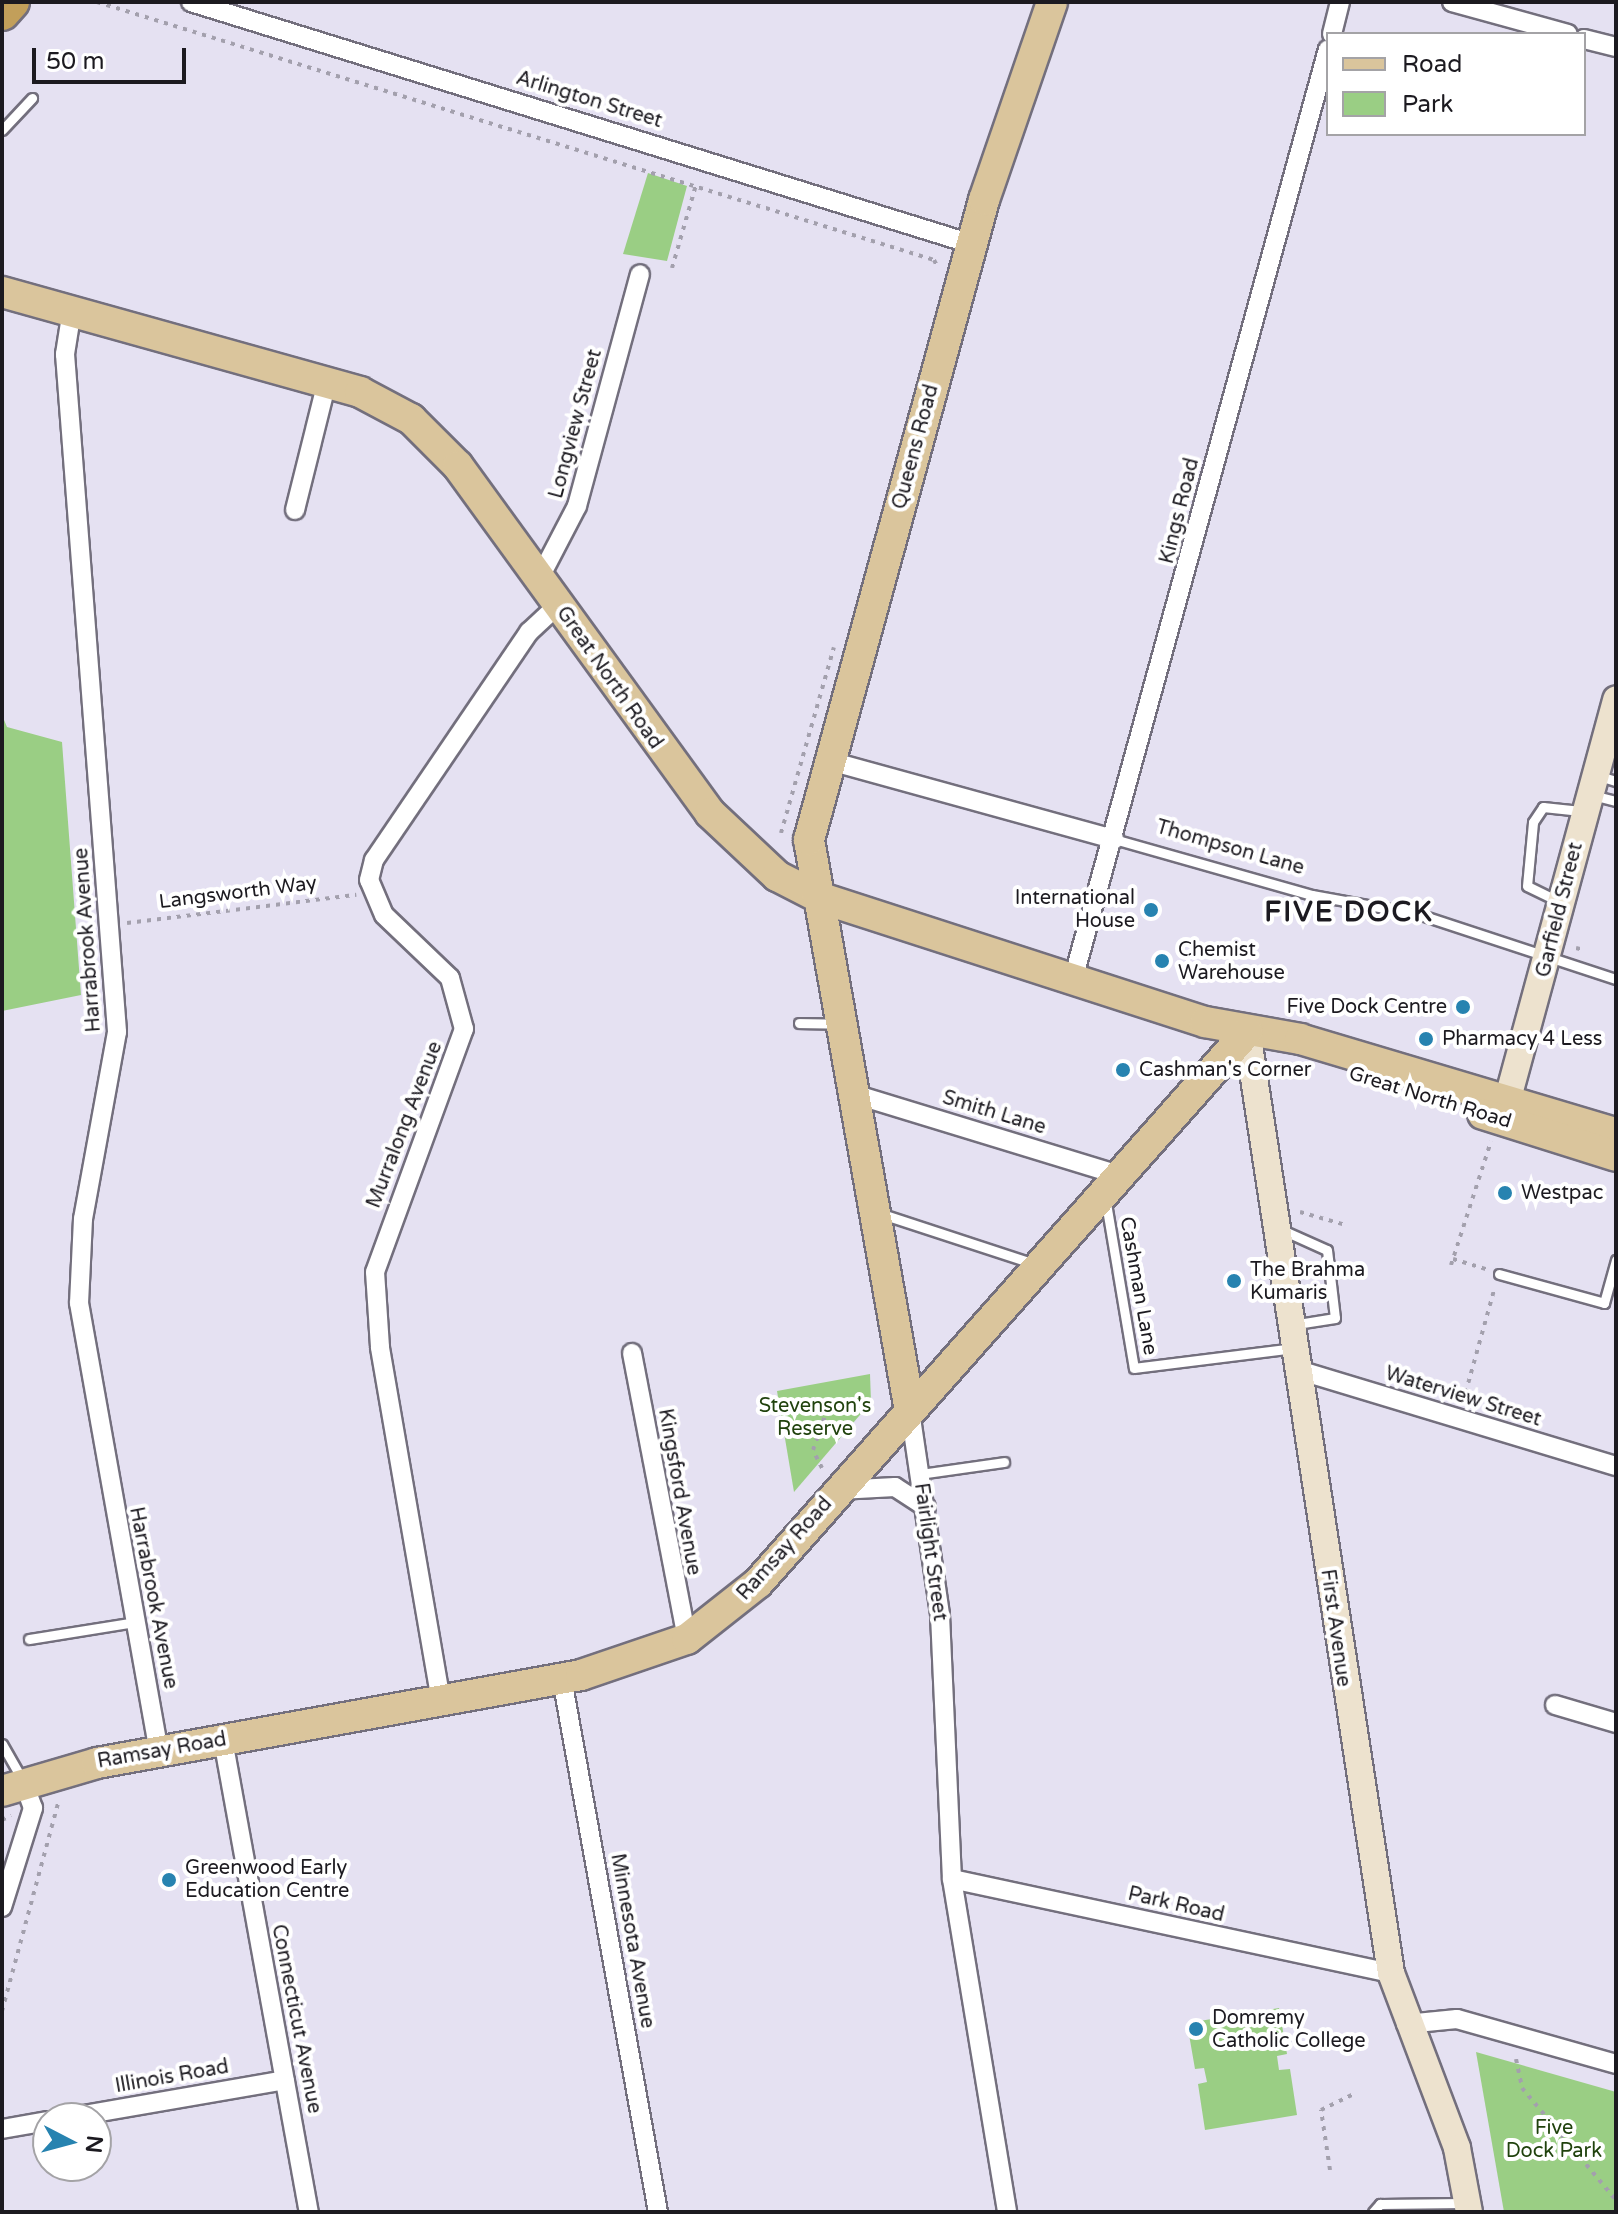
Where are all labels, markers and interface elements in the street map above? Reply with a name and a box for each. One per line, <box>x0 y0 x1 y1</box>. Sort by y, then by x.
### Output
scale bar <box>36 32 190 82</box>
legend <box>1326 32 1586 136</box>
text: 50 m <box>46 47 104 76</box>
text: Road <box>1402 50 1462 79</box>
street label: Arlington Street <box>513 66 665 134</box>
text: Park <box>1402 90 1453 119</box>
street label: Longview Street <box>545 347 607 501</box>
street label: Queens Road <box>888 382 944 512</box>
street label: Kings Road <box>1155 456 1205 566</box>
street label: Great North Road <box>551 602 667 754</box>
street label: Thompson Lane <box>1153 815 1307 881</box>
street label: Garfield Street <box>1532 840 1588 980</box>
street label: Harrabrook Avenue <box>70 847 106 1033</box>
street label: Langsworth Way <box>158 871 318 915</box>
place label: International House <box>1015 886 1135 933</box>
district label: FIVE DOCK <box>1264 895 1434 929</box>
marker: International House <box>1142 901 1160 919</box>
place label: Chemist Warehouse <box>1178 938 1285 985</box>
marker: Chemist Warehouse <box>1153 952 1171 970</box>
place label: Five Dock Centre <box>1286 995 1447 1019</box>
marker: Five Dock Centre <box>1454 998 1472 1016</box>
place label: Pharmacy 4 Less <box>1442 1027 1602 1051</box>
marker: Pharmacy 4 Less <box>1417 1030 1435 1048</box>
street label: Murralong Avenue <box>362 1038 448 1212</box>
place label: Cashman's Corner <box>1139 1058 1311 1082</box>
marker: Cashman's Corner <box>1114 1061 1132 1079</box>
street label: Great North Road <box>1346 1062 1514 1134</box>
street label: Smith Lane <box>939 1086 1049 1140</box>
place label: Westpac <box>1521 1181 1603 1205</box>
marker: Westpac <box>1496 1184 1514 1202</box>
street label: Cashman Lane <box>1114 1215 1162 1357</box>
place label: The Brahma Kumaris <box>1250 1258 1365 1305</box>
marker: The Brahma Kumaris <box>1225 1272 1243 1290</box>
street label: Waterview Street <box>1382 1362 1544 1432</box>
park label: Stevenson's Reserve <box>759 1394 871 1441</box>
street label: Kingsford Avenue <box>653 1407 705 1577</box>
street label: Fairlight Street <box>908 1481 952 1623</box>
street label: Ramsay Road <box>732 1492 838 1606</box>
street label: Harrabrook Avenue <box>124 1505 182 1691</box>
street label: First Avenue <box>1315 1568 1355 1688</box>
street label: Ramsay Road <box>96 1728 228 1774</box>
street label: Minnesota Avenue <box>605 1852 659 2030</box>
place label: Greenwood Early Education Centre <box>185 1856 349 1903</box>
marker: Greenwood Early Education Centre <box>160 1871 178 1889</box>
street label: Park Road <box>1125 1882 1227 1928</box>
street label: Connecticut Avenue <box>266 1922 326 2116</box>
place label: Domremy Catholic College <box>1212 2006 1366 2053</box>
marker: Domremy Catholic College <box>1187 2020 1205 2038</box>
street label: Illinois Road <box>113 2055 231 2099</box>
north arrow <box>32 2102 112 2182</box>
park label: Five Dock Park <box>1506 2116 1602 2163</box>
text: N <box>80 2134 108 2154</box>

